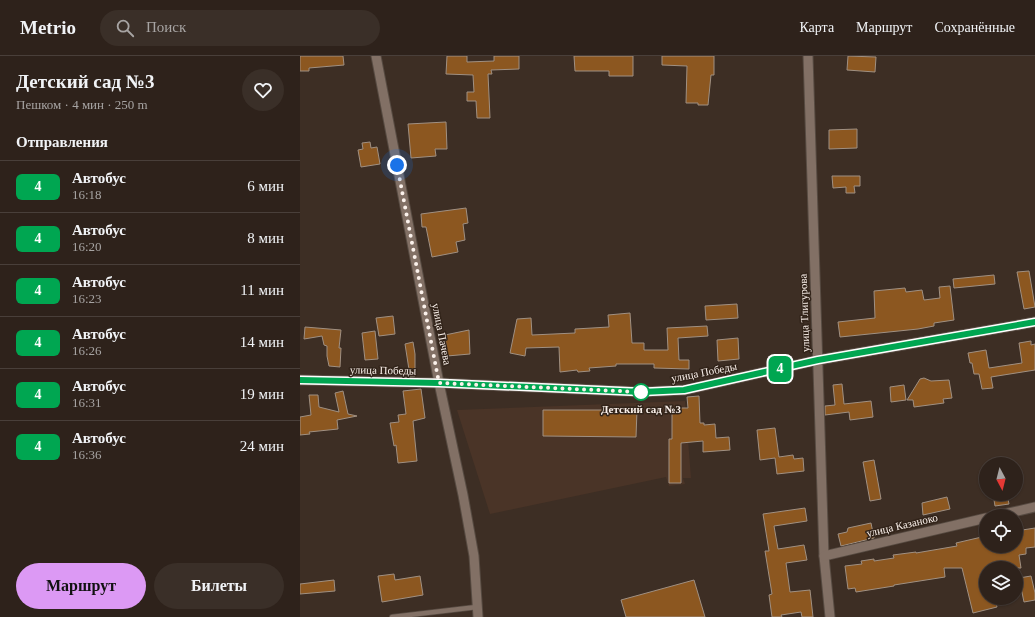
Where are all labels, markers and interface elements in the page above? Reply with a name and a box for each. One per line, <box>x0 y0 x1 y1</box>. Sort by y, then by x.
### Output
search box <box>100 10 380 46</box>
text: Metrio <box>20 17 76 38</box>
icon: search <box>114 17 136 39</box>
text: Поиск <box>146 19 186 35</box>
text: Карта <box>799 20 834 35</box>
text: Маршрут <box>856 20 912 35</box>
text: Сохранённые <box>934 20 1015 35</box>
button: heart <box>242 69 284 111</box>
text: Детский сад №3 <box>16 71 154 92</box>
text: Пешком · 4 мин · 250 m <box>16 97 148 112</box>
text: Отправления <box>16 134 108 150</box>
your location <box>387 155 407 175</box>
text: Автобус <box>72 170 126 186</box>
text: 6 мин <box>247 178 284 194</box>
text: 4 <box>35 179 42 194</box>
text: 16:18 <box>72 187 102 202</box>
text: Автобус <box>72 222 126 238</box>
text: 8 мин <box>247 230 284 246</box>
text: 4 <box>35 231 42 246</box>
text: 16:20 <box>72 239 102 254</box>
street label: улица Тлигурова <box>797 273 811 352</box>
text: Автобус <box>72 274 126 290</box>
text: 11 мин <box>240 282 284 298</box>
text: 4 <box>35 283 42 298</box>
text: 16:23 <box>72 291 102 306</box>
street label: улица Пачева <box>430 302 454 366</box>
text: Автобус <box>72 326 126 342</box>
text: 14 мин <box>240 334 284 350</box>
text: 4 <box>35 335 42 350</box>
text: 16:26 <box>72 343 102 358</box>
line badge: 4 <box>767 356 793 382</box>
street label: улица Победы <box>670 360 738 384</box>
text: 4 <box>777 361 784 376</box>
street label: улица Победы <box>350 363 417 377</box>
text: Автобус <box>72 378 126 394</box>
marker: Детский сад №3 <box>632 383 650 401</box>
text: 19 мин <box>240 386 284 402</box>
text: 4 <box>35 387 42 402</box>
text: 16:31 <box>72 395 102 410</box>
place label: Детский сад №3 <box>601 403 682 415</box>
text: Автобус <box>72 430 126 446</box>
text: 24 мин <box>240 438 284 454</box>
text: 4 <box>35 439 42 454</box>
text: 16:36 <box>72 447 102 462</box>
north arrow <box>979 457 1023 501</box>
map controls <box>979 457 1023 605</box>
button: locate <box>979 509 1023 553</box>
street label: улица Казаноко <box>865 511 939 539</box>
button: layers <box>979 561 1023 605</box>
button: Маршрут <box>16 563 146 609</box>
button: Билеты <box>154 563 284 609</box>

